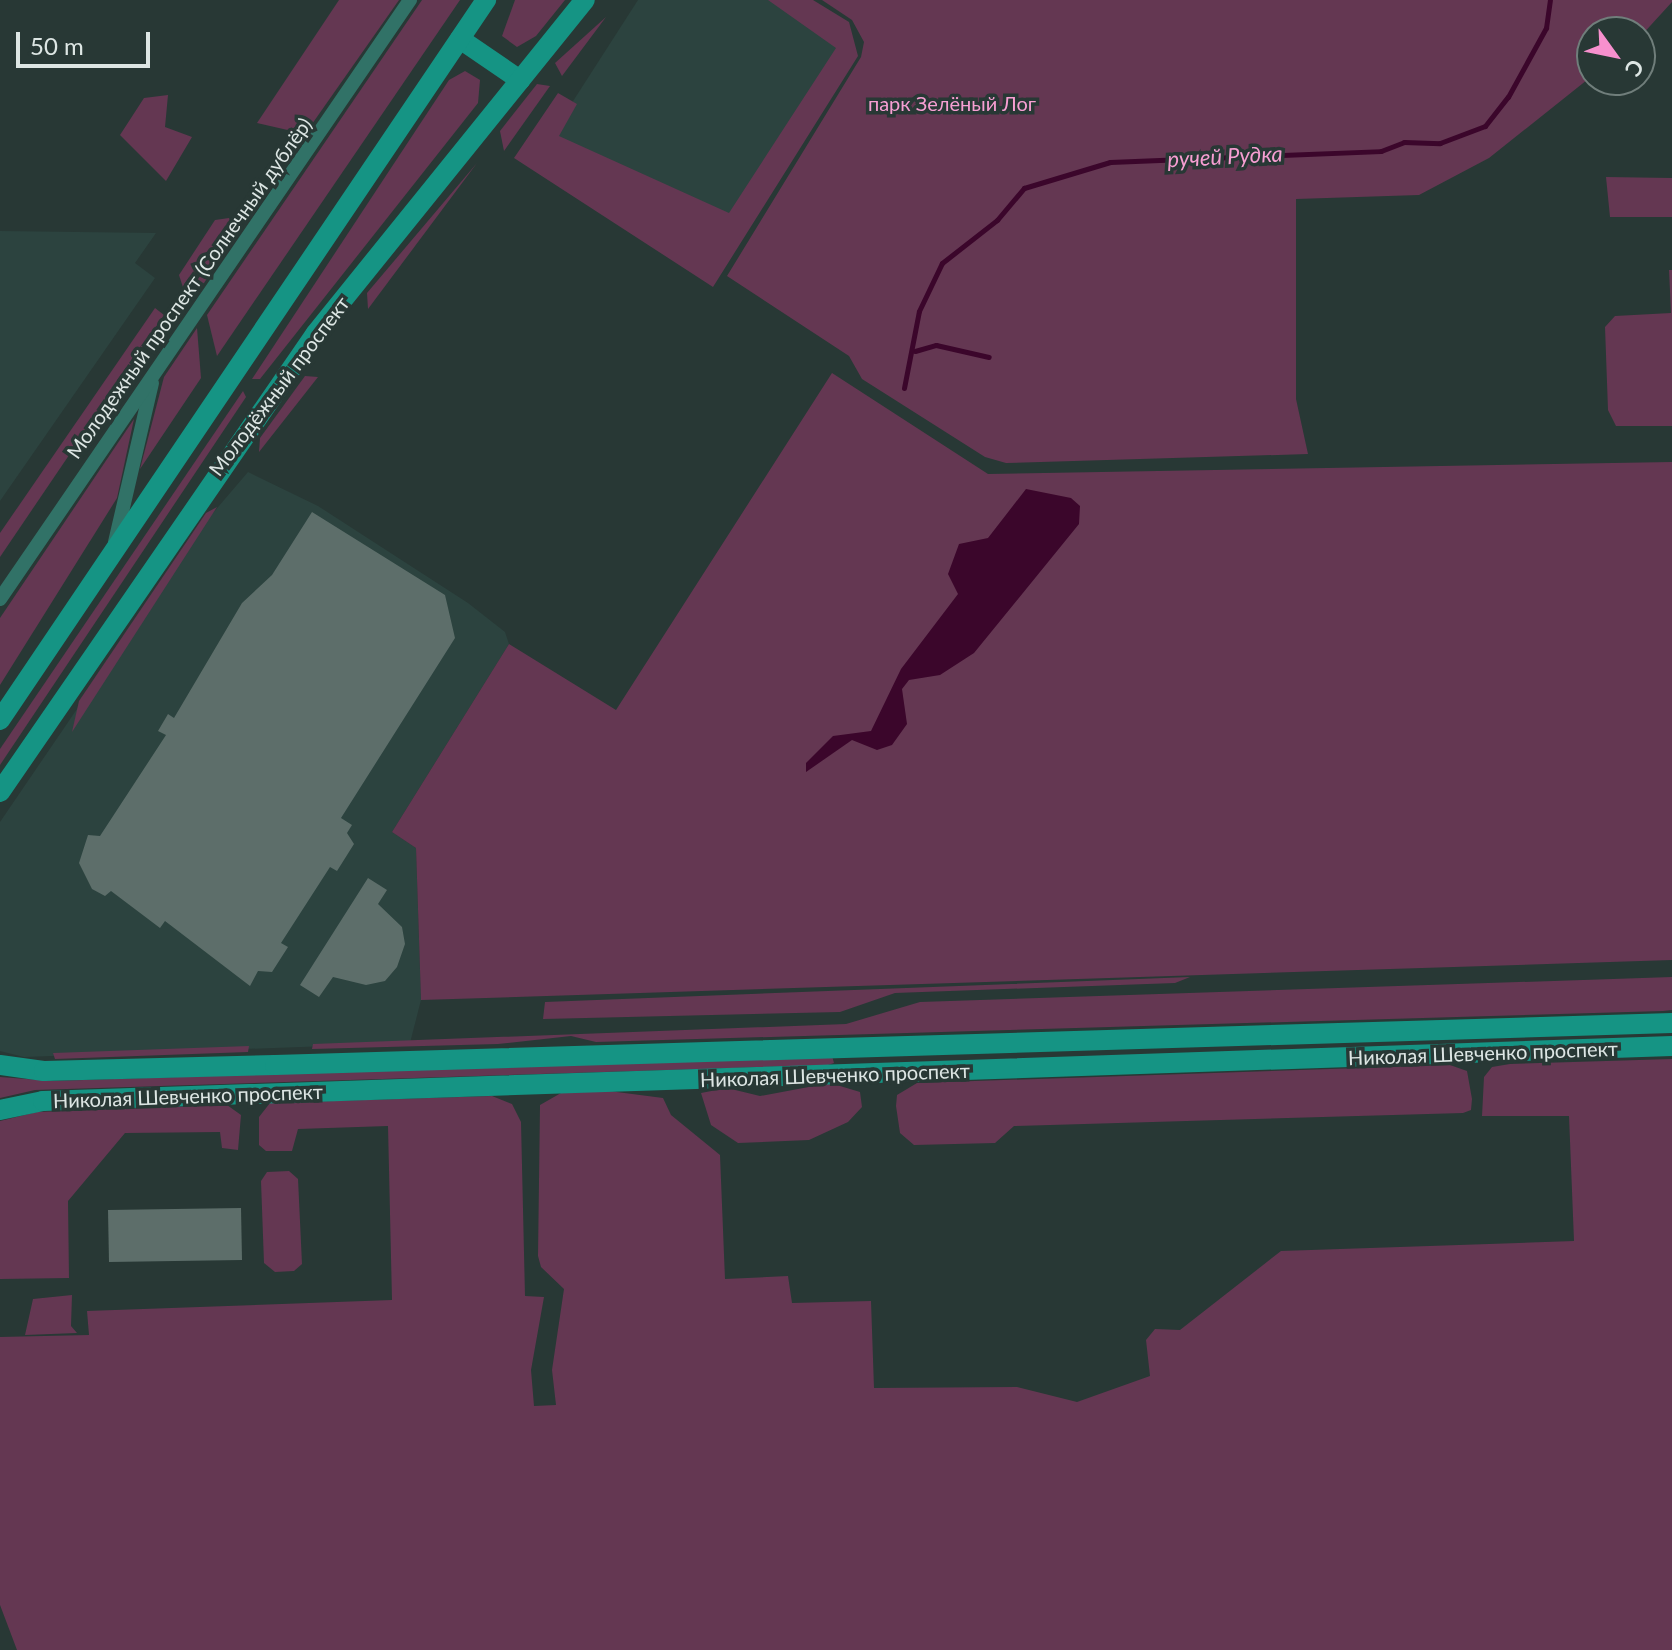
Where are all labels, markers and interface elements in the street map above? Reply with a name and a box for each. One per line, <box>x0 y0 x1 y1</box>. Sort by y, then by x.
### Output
scale bar <box>20 16 154 66</box>
north arrow <box>1576 16 1656 96</box>
text: 50 m <box>30 31 84 60</box>
text: С <box>1620 55 1650 82</box>
park label: парк Зелёный Лог <box>868 91 1036 115</box>
street label: Молодежный проспект (Солнечный дублёр) <box>61 113 317 463</box>
water label: ручей Рудка <box>1167 140 1283 172</box>
street label: Молодёжный проспект <box>204 292 354 480</box>
street label: Николая Шевченко проспект <box>1348 1036 1618 1070</box>
street label: Николая Шевченко проспект <box>700 1058 970 1092</box>
street label: Николая Шевченко проспект <box>53 1079 323 1113</box>

